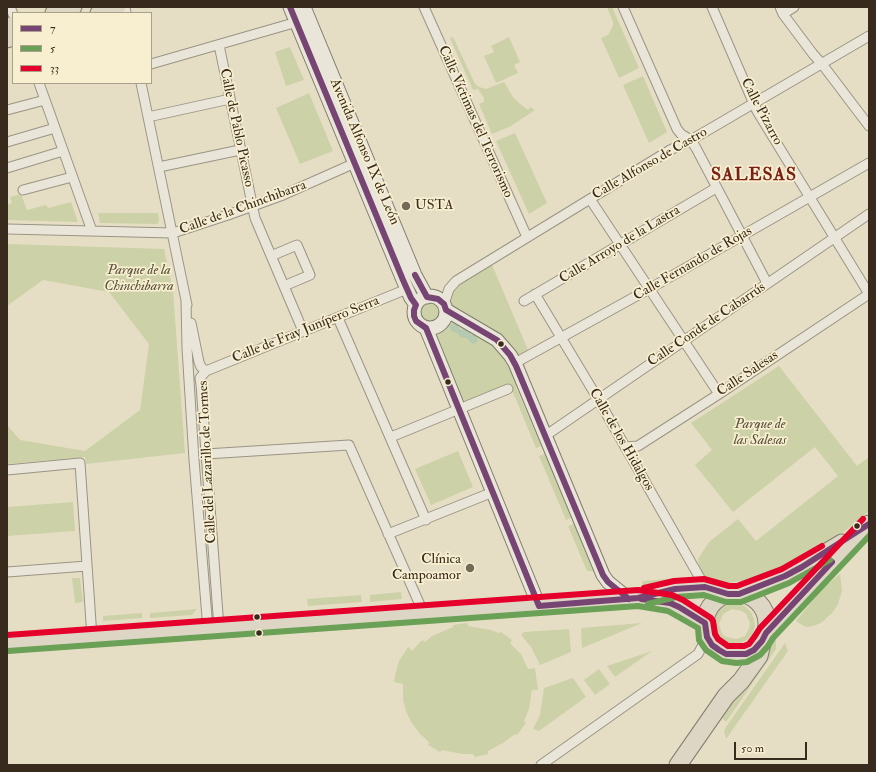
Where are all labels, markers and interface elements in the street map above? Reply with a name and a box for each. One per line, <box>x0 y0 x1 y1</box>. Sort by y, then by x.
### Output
legend <box>12 12 152 84</box>
text: 7 <box>50 21 56 36</box>
text: 5 <box>50 41 55 56</box>
street label: Calle Víctimas del Terrorismo <box>434 43 516 201</box>
text: 33 <box>50 61 59 76</box>
street label: Calle de Pablo Picasso <box>215 67 257 189</box>
street label: Avenida Alfonso IX de León <box>326 76 402 228</box>
street label: Calle Pizarro <box>736 76 786 148</box>
street label: Calle Alfonso de Castro <box>589 124 711 204</box>
district label: SALESAS <box>711 165 797 187</box>
street label: Calle de la Chinchibarra <box>177 177 309 239</box>
place label: USTA <box>415 198 453 214</box>
marker: USTA <box>400 200 412 212</box>
street label: Calle Arroyo de la Lastra <box>557 202 683 288</box>
street label: Calle Fernando de Rojas <box>631 223 755 305</box>
park label: Parque de la Chinchibarra <box>104 263 174 296</box>
street label: Calle Conde de Cabarrús <box>645 279 769 371</box>
street label: Calle de Fray Junípero Serra <box>230 293 382 367</box>
unlabelled marker <box>496 339 506 349</box>
street label: Calle Salesas <box>714 347 782 401</box>
unlabelled marker <box>443 377 453 387</box>
street label: Calle del Lazarillo de Tormes <box>195 380 221 544</box>
street label: Calle de los Hidalgos <box>585 386 657 494</box>
park label: Parque de las Salesas <box>734 417 786 450</box>
unlabelled marker <box>852 521 862 531</box>
place label: Clínica Campoamor <box>392 552 461 584</box>
marker: Clínica Campoamor <box>464 562 476 574</box>
unlabelled marker <box>252 612 262 622</box>
unlabelled marker <box>254 628 264 638</box>
scale bar <box>736 734 809 760</box>
text: 50 m <box>741 741 764 756</box>

